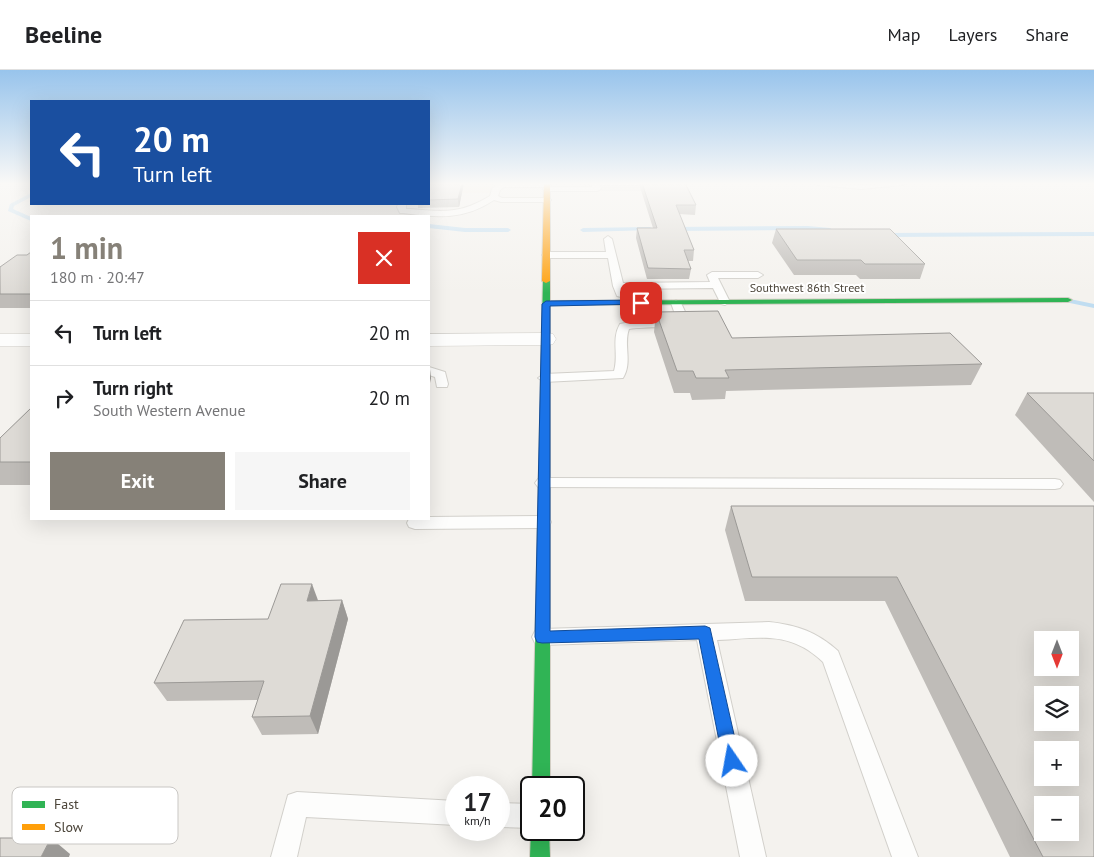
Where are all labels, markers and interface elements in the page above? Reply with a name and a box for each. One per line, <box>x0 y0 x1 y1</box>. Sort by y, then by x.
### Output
text: Beeline <box>25 19 102 50</box>
text: Map <box>888 23 920 46</box>
text: Layers <box>948 23 997 46</box>
text: Share <box>1025 23 1069 46</box>
text: 20 m <box>133 116 210 162</box>
icon: left <box>50 120 115 185</box>
text: Turn left <box>133 160 212 188</box>
text: 1 min <box>50 228 123 267</box>
button: close <box>358 232 410 284</box>
text: 180 m · 20:47 <box>50 267 145 287</box>
street label: Southwest 86th Street <box>750 280 864 295</box>
pin <box>620 282 662 324</box>
icon: arrive <box>627 289 655 317</box>
icon: left <box>50 319 78 347</box>
text: Turn left <box>93 321 162 345</box>
text: 20 m <box>369 321 410 345</box>
text: Turn right <box>93 376 173 400</box>
icon: right <box>50 384 78 412</box>
text: 20 m <box>369 386 410 410</box>
text: South Western Avenue <box>93 400 246 420</box>
button: Exit <box>50 452 225 510</box>
button: Share <box>235 452 410 510</box>
north arrow <box>1034 631 1079 676</box>
map controls <box>1034 631 1079 841</box>
button: layers <box>1034 686 1079 731</box>
position arrow <box>705 734 757 786</box>
button: + <box>1034 741 1079 786</box>
speed limit sign: 20 <box>520 776 585 841</box>
text: 17 <box>463 786 492 818</box>
legend <box>12 787 178 844</box>
text: Fast <box>54 795 79 813</box>
button: − <box>1034 796 1079 841</box>
text: km/h <box>464 813 491 828</box>
text: Slow <box>54 818 84 836</box>

